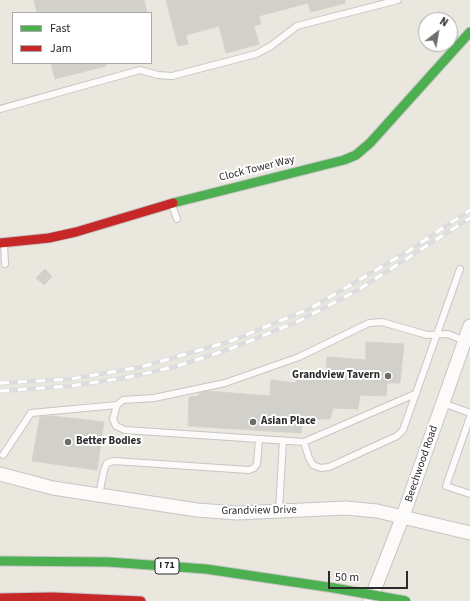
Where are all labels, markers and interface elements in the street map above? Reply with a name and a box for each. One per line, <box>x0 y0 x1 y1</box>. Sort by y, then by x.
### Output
legend <box>12 12 152 64</box>
north arrow <box>418 12 458 52</box>
text: N <box>437 14 451 30</box>
text: Fast <box>50 20 70 37</box>
text: Jam <box>50 40 72 57</box>
street label: Clock Tower Way <box>218 153 296 185</box>
place label: Grandview Tavern <box>292 369 380 383</box>
marker: Grandview Tavern <box>383 371 393 381</box>
place label: Asian Place <box>261 415 316 429</box>
marker: Asian Place <box>248 417 258 427</box>
street label: Beechwood Road <box>403 424 441 504</box>
place label: Better Bodies <box>76 435 141 449</box>
marker: Better Bodies <box>63 437 73 447</box>
street label: Grandview Drive <box>221 504 297 518</box>
road number: I 71 <box>155 558 179 574</box>
scale bar <box>330 563 410 589</box>
text: 50 m <box>335 569 359 586</box>

